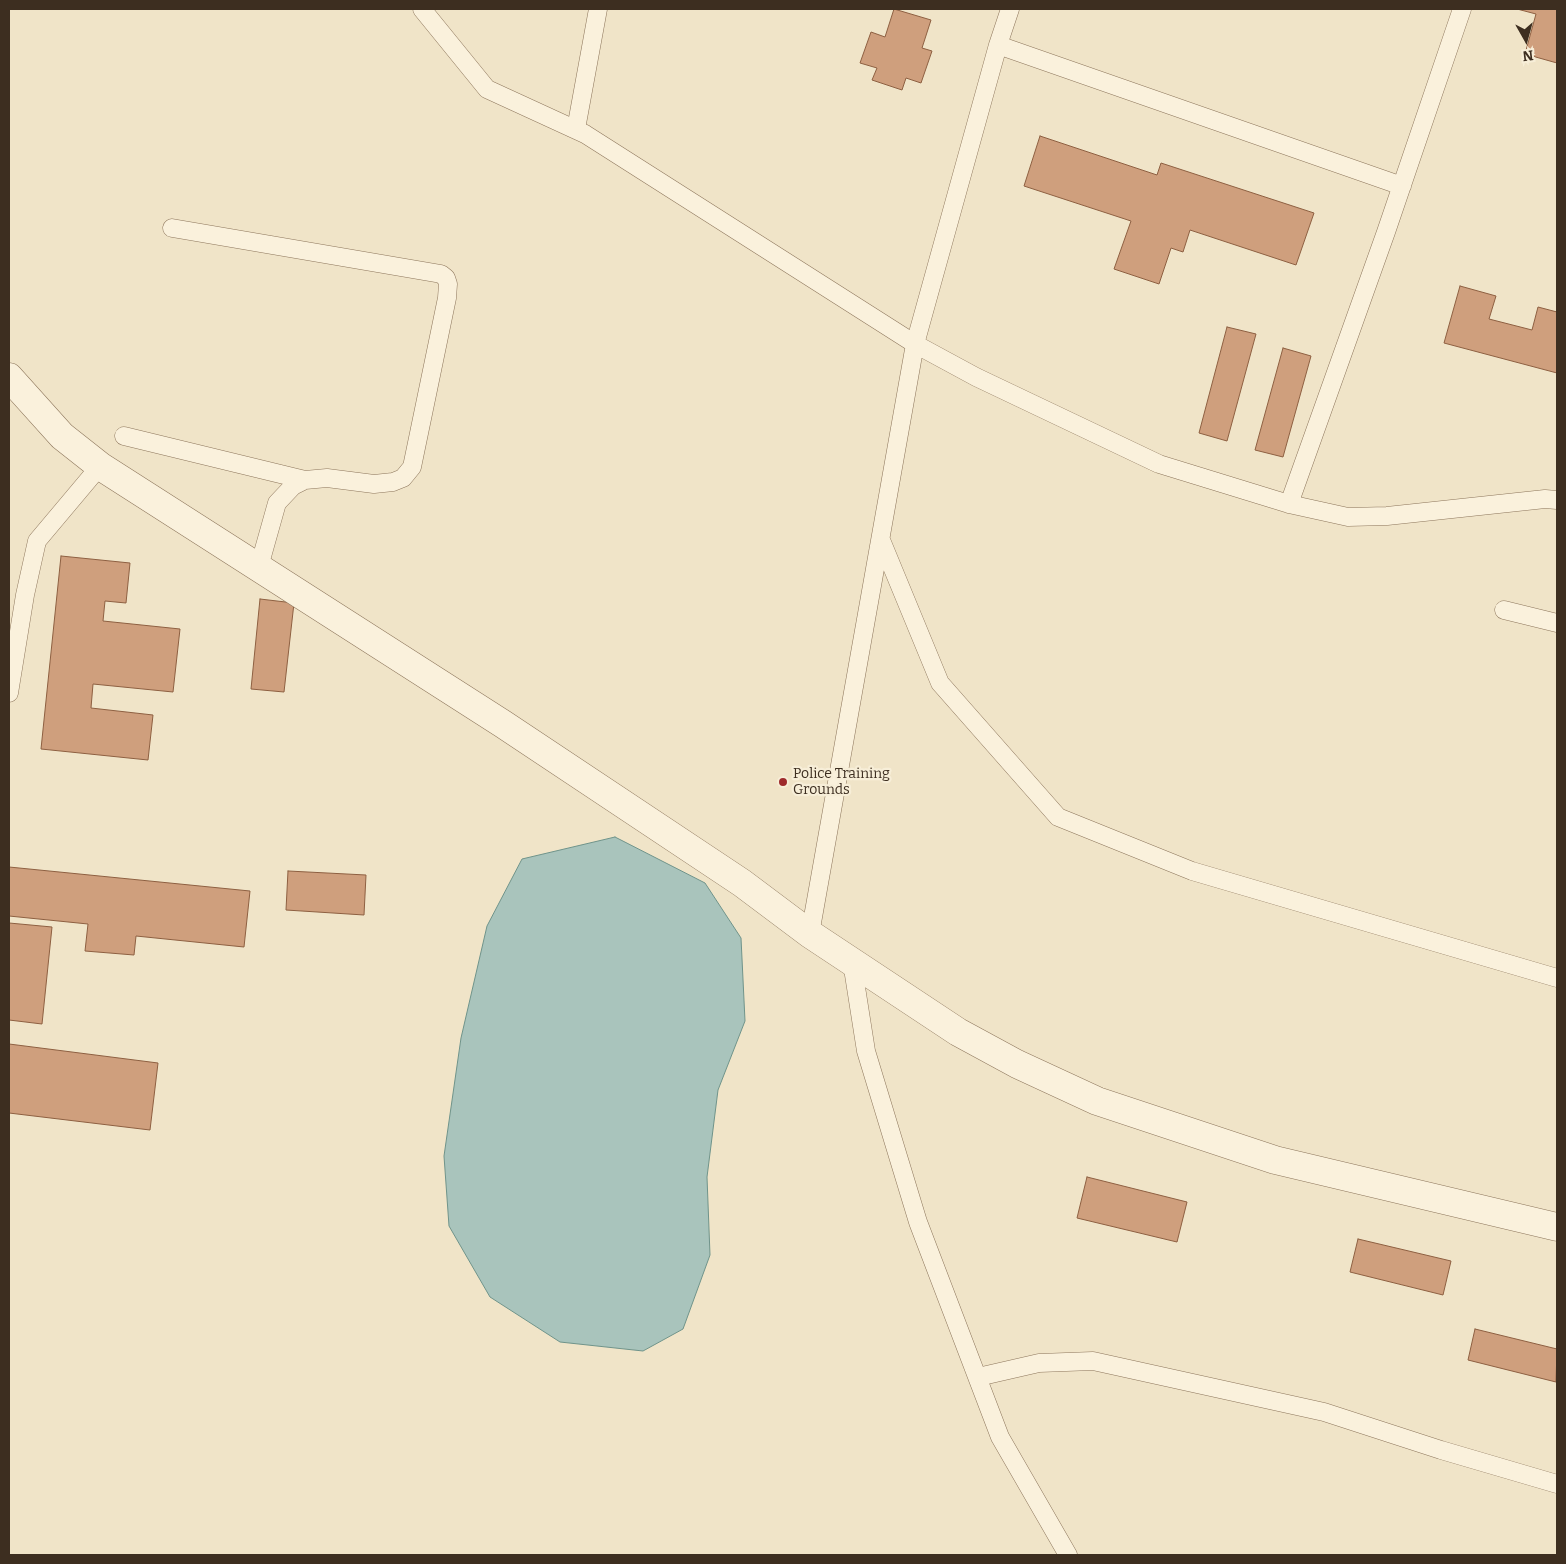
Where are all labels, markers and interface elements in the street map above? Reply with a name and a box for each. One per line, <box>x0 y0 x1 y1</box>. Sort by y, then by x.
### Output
north arrow <box>1501 15 1551 65</box>
text: N <box>1521 46 1534 64</box>
place label: Police Training Grounds <box>793 766 890 799</box>
marker: Police Training Grounds <box>777 776 789 788</box>

